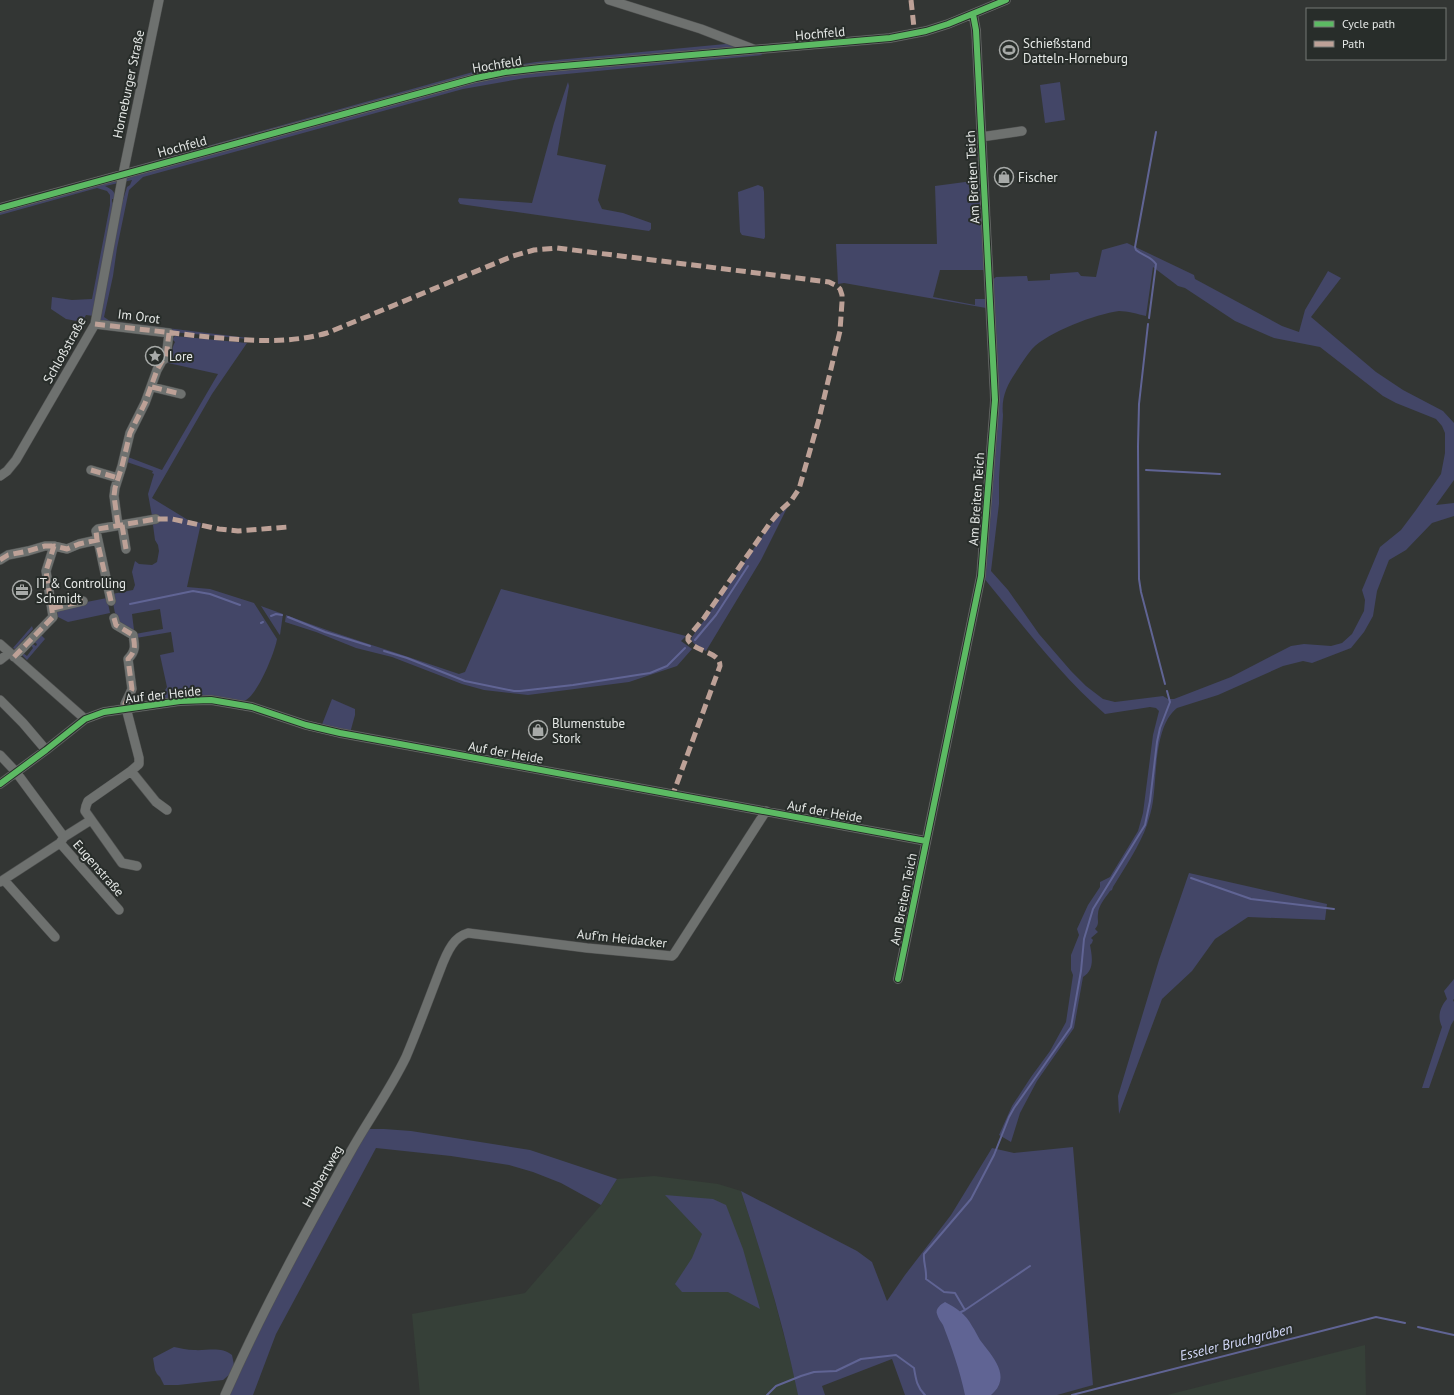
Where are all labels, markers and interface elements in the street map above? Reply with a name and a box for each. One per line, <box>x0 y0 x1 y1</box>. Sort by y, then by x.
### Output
legend <box>1306 8 1446 60</box>
text: Cycle path <box>1342 16 1395 31</box>
street label: Hochfeld <box>794 23 846 44</box>
street label: Horneburger Straße <box>109 28 148 140</box>
place label: Schießstand Datteln-Horneburg <box>1023 35 1128 67</box>
text: Path <box>1342 36 1365 51</box>
sports icon: Schießstand Datteln-Horneburg <box>998 39 1020 61</box>
street label: Hochfeld <box>471 52 523 77</box>
street label: Am Breiten Teich <box>962 130 983 224</box>
street label: Hochfeld <box>156 132 209 161</box>
shop icon: Fischer <box>993 166 1015 188</box>
place label: Fischer <box>1018 169 1058 186</box>
street label: Im Orot <box>117 305 162 328</box>
street label: Schloßstraße <box>39 314 90 386</box>
place icon: Lore <box>144 345 166 367</box>
place label: Lore <box>169 348 193 365</box>
street label: Am Breiten Teich <box>965 452 988 546</box>
place label: IT & Controlling Schmidt <box>36 575 126 607</box>
office icon: IT & Controlling Schmidt <box>11 579 33 601</box>
street label: Auf der Heide <box>124 682 202 707</box>
place label: Blumenstube Stork <box>552 715 625 747</box>
shop icon: Blumenstube Stork <box>527 719 549 741</box>
street label: Auf der Heide <box>467 738 545 767</box>
street label: Auf der Heide <box>786 797 864 826</box>
street label: Eugenstraße <box>69 836 128 900</box>
street label: Am Breiten Teich <box>886 852 921 947</box>
street label: Auf'm Heidacker <box>576 925 668 952</box>
street label: Hubbertweg <box>298 1142 346 1210</box>
water label: Esseler Bruchgraben <box>1178 1319 1294 1365</box>

